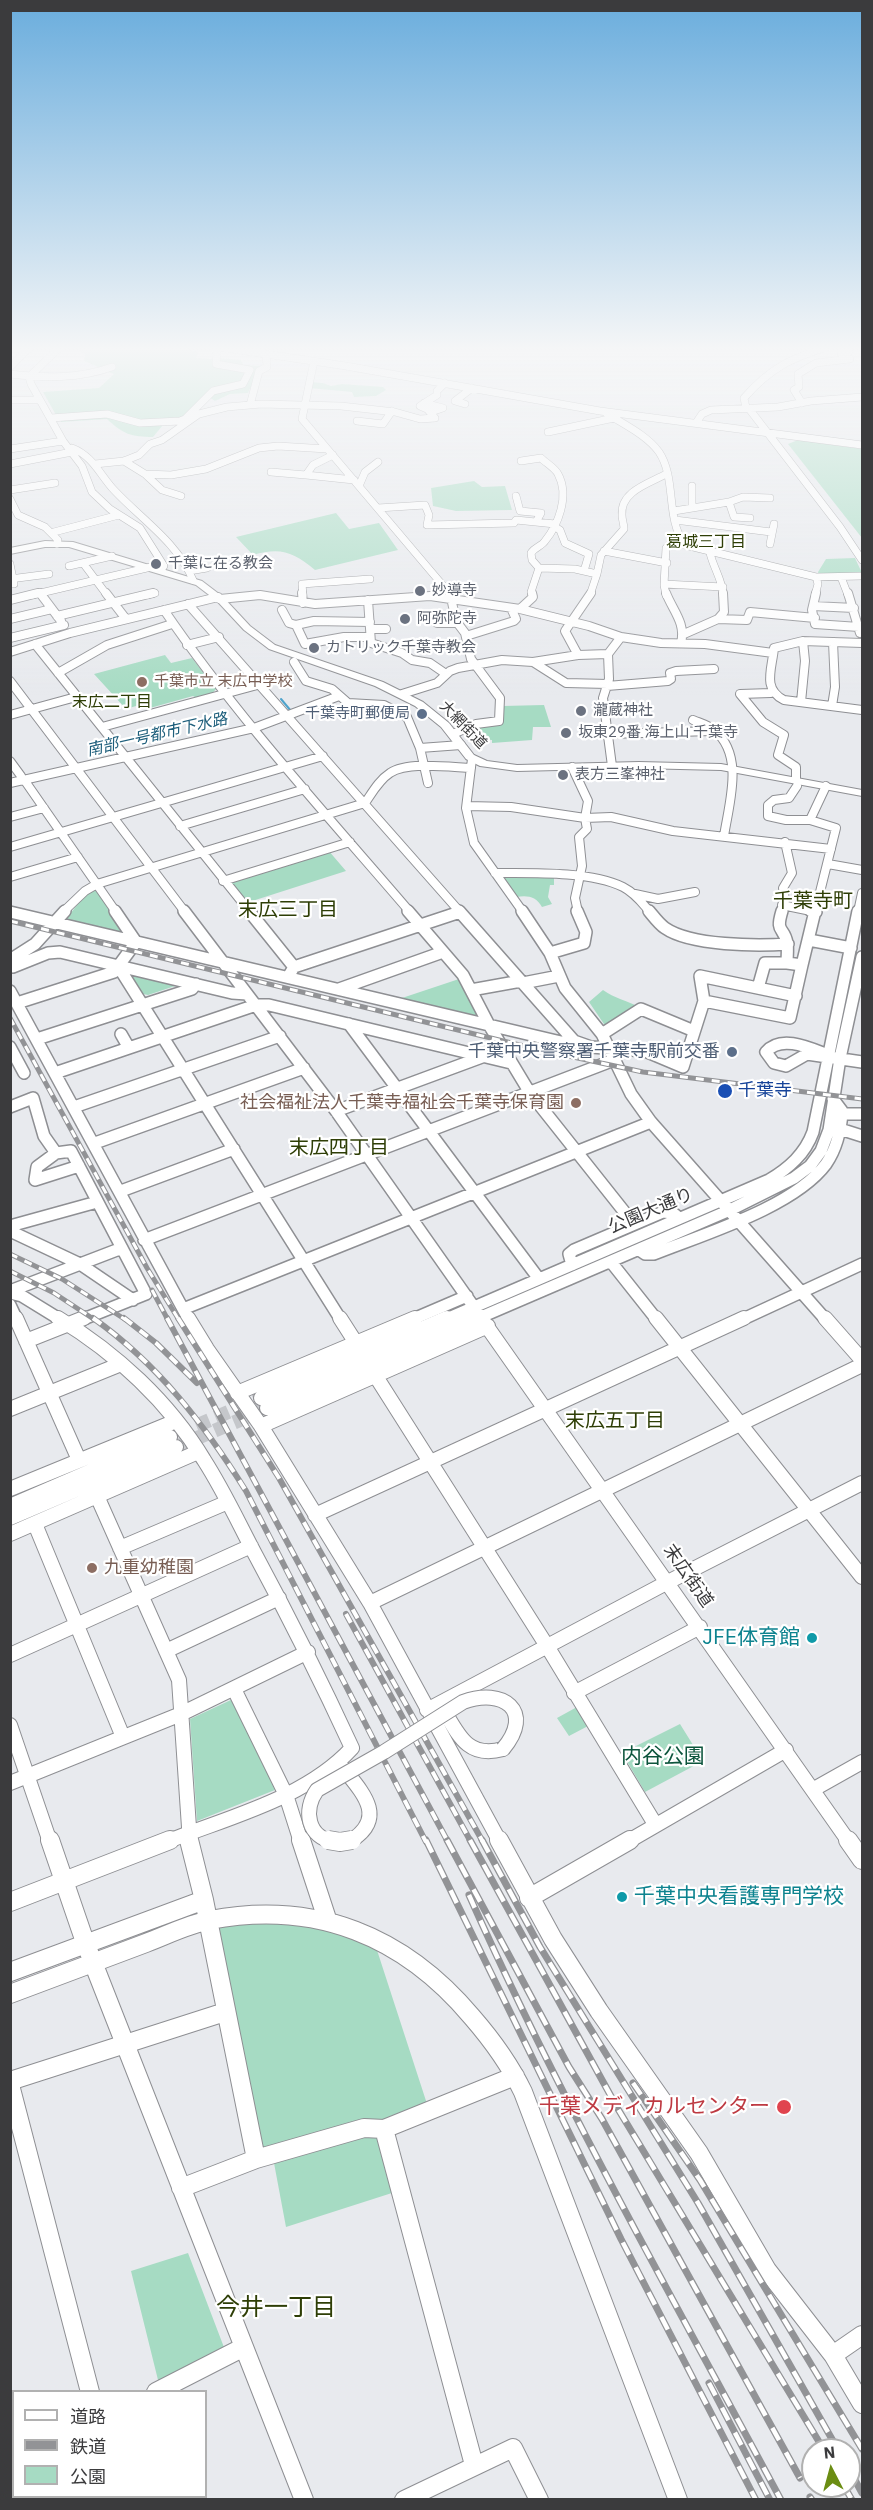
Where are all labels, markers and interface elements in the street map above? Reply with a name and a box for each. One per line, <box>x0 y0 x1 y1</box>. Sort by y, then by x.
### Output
district label: 葛城三丁目 <box>666 532 746 552</box>
place label: 千葉に在る教会 <box>168 555 273 573</box>
marker: 千葉に在る教会 <box>149 557 163 571</box>
place label: 妙導寺 <box>432 582 477 600</box>
marker: 妙導寺 <box>413 584 427 598</box>
place label: 阿弥陀寺 <box>417 610 477 628</box>
marker: 阿弥陀寺 <box>398 612 412 626</box>
place label: カトリック千葉寺教会 <box>326 639 476 657</box>
marker: カトリック千葉寺教会 <box>307 641 321 655</box>
place label: 千葉市立 末広中学校 <box>154 673 293 691</box>
marker: 千葉市立 末広中学校 <box>135 675 149 689</box>
district label: 末広二丁目 <box>72 692 152 712</box>
street label: 大網街道 <box>436 697 490 753</box>
place label: 瀧蔵神社 <box>593 702 653 720</box>
marker: 瀧蔵神社 <box>574 704 588 718</box>
place label: 千葉寺町郵便局 <box>305 705 410 723</box>
marker: 千葉寺町郵便局 <box>415 707 429 721</box>
water label: 南部一号都市下水路 <box>85 709 229 761</box>
place label: 坂東29番 海上山 千葉寺 <box>578 724 738 742</box>
marker: 坂東29番 海上山 千葉寺 <box>559 726 573 740</box>
place label: 表方三峯神社 <box>575 766 665 784</box>
marker: 表方三峯神社 <box>556 768 570 782</box>
district label: 千葉寺町 <box>773 889 853 913</box>
district label: 末広三丁目 <box>238 898 338 922</box>
place label: 千葉中央警察署千葉寺駅前交番 <box>468 1041 720 1063</box>
marker: 千葉中央警察署千葉寺駅前交番 <box>725 1045 739 1059</box>
place label: 千葉寺 <box>738 1080 792 1102</box>
marker: 千葉寺 <box>716 1082 734 1100</box>
place label: 社会福祉法人千葉寺福祉会千葉寺保育園 <box>240 1092 564 1114</box>
marker: 社会福祉法人千葉寺福祉会千葉寺保育園 <box>569 1096 583 1110</box>
district label: 末広四丁目 <box>289 1136 389 1160</box>
street label: 公園大通り <box>605 1183 697 1239</box>
district label: 末広五丁目 <box>565 1409 665 1433</box>
street label: 末広街道 <box>659 1540 717 1612</box>
place label: 九重幼稚園 <box>104 1557 194 1579</box>
marker: 九重幼稚園 <box>85 1561 99 1575</box>
place label: JFE体育館 <box>702 1625 800 1651</box>
marker: JFE体育館 <box>805 1631 819 1645</box>
park label: 内谷公園 <box>621 1744 705 1770</box>
place label: 千葉中央看護専門学校 <box>634 1884 844 1910</box>
marker: 千葉中央看護専門学校 <box>615 1890 629 1904</box>
place label: 千葉メディカルセンター <box>539 2094 770 2120</box>
marker: 千葉メディカルセンター <box>775 2098 793 2116</box>
district label: 今井一丁目 <box>216 2294 336 2322</box>
legend <box>12 2390 207 2498</box>
text: 道路 <box>70 2405 106 2428</box>
text: 鉄道 <box>70 2435 106 2458</box>
north arrow <box>801 2438 861 2498</box>
text: N <box>823 2442 836 2463</box>
text: 公園 <box>70 2465 106 2488</box>

